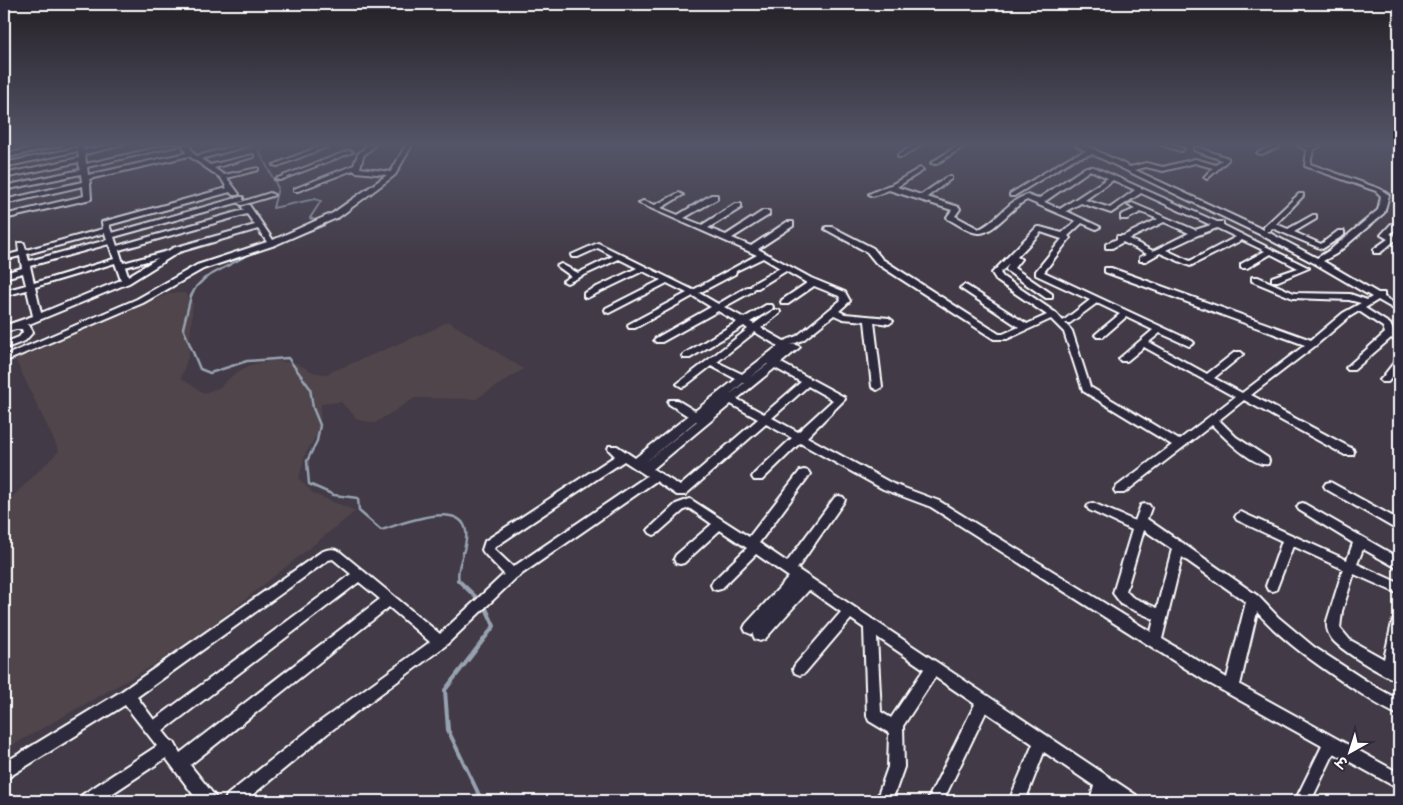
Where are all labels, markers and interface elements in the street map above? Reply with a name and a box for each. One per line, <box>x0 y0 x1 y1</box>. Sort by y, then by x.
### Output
north arrow <box>1326 728 1376 778</box>
text: उ <box>1331 751 1353 773</box>

